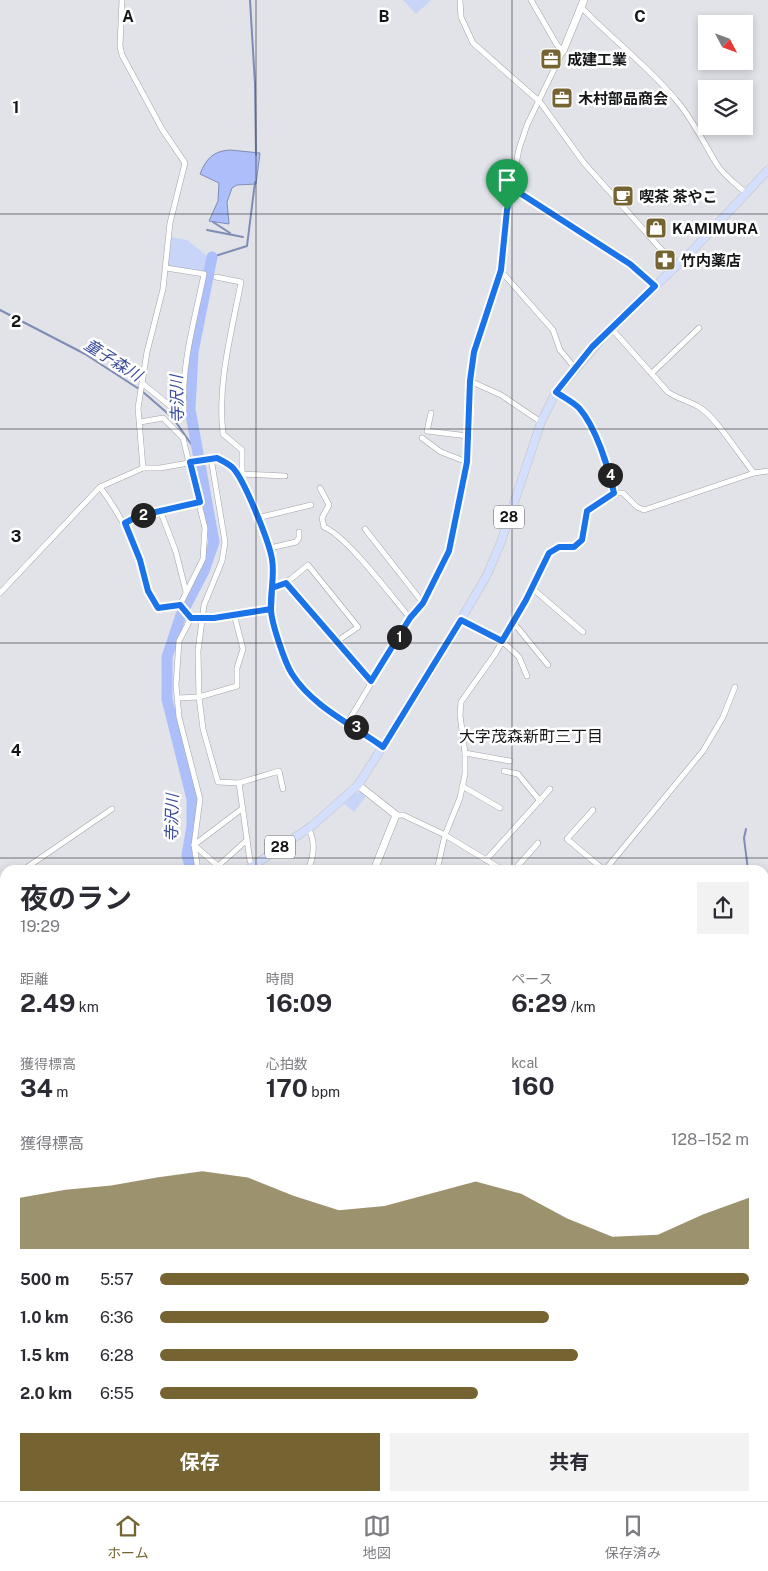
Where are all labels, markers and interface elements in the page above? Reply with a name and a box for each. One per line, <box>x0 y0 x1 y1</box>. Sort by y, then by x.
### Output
text: A <box>122 7 134 26</box>
text: B <box>379 7 390 26</box>
text: C <box>634 7 646 26</box>
north arrow <box>698 15 752 70</box>
map controls <box>698 15 753 135</box>
office icon: 成建工業 <box>539 47 563 71</box>
place label: 成建工業 <box>567 51 627 68</box>
button: layers <box>698 80 753 135</box>
office icon: 木村部品商会 <box>550 86 574 110</box>
place label: 木村部品商会 <box>578 90 668 107</box>
text: 1 <box>13 98 19 117</box>
pin <box>486 159 528 210</box>
icon: arrive <box>493 166 521 194</box>
cafe icon: 喫茶 茶やこ <box>611 184 635 208</box>
place label: 喫茶 茶やこ <box>639 188 717 205</box>
shop icon: KAMIMURA <box>644 216 668 240</box>
place label: KAMIMURA <box>672 220 758 237</box>
pharmacy icon: 竹内薬店 <box>653 248 677 272</box>
place label: 竹内薬店 <box>681 252 741 269</box>
text: 2 <box>11 312 21 331</box>
water label: 童子森川 <box>81 335 147 386</box>
water label: 寺沢川 <box>167 373 187 423</box>
pin: 4 <box>598 462 622 488</box>
text: 4 <box>606 467 615 483</box>
pin: 2 <box>130 502 156 528</box>
road number: 28 <box>494 506 524 528</box>
text: 2 <box>139 507 148 523</box>
text: 3 <box>11 527 21 546</box>
pin: 1 <box>386 624 412 650</box>
text: 1 <box>397 629 403 645</box>
pin: 3 <box>344 714 368 740</box>
text: 3 <box>352 719 361 735</box>
district label: 大字茂森新町三丁目 <box>459 727 603 746</box>
text: 4 <box>11 741 22 760</box>
water label: 寺沢川 <box>162 792 182 842</box>
road number: 28 <box>265 836 295 859</box>
text: 夜のラン <box>20 881 132 914</box>
button: share <box>697 882 749 934</box>
text: 19:29 <box>20 917 60 936</box>
text: 距離 <box>20 971 48 987</box>
text: 時間 <box>266 971 294 987</box>
text: ペース <box>511 971 553 987</box>
text: 2.49 <box>20 988 75 1018</box>
text: 16:09 <box>266 988 332 1018</box>
text: 6:29 <box>511 988 567 1018</box>
text: km <box>75 999 99 1015</box>
text: /km <box>567 999 596 1015</box>
text: kcal <box>511 1055 538 1071</box>
text: 獲得標高 <box>20 1056 76 1072</box>
text: 心拍数 <box>266 1056 308 1072</box>
text: 160 <box>511 1071 555 1101</box>
text: 34 <box>20 1073 53 1103</box>
text: 170 <box>266 1073 308 1103</box>
text: m <box>53 1084 68 1100</box>
text: bpm <box>308 1084 340 1100</box>
text: 128–152 m <box>671 1130 749 1149</box>
text: 獲得標高 <box>20 1134 84 1153</box>
text: 500 m <box>20 1270 69 1289</box>
text: 5:57 <box>100 1270 134 1289</box>
text: 1.0 km <box>20 1308 69 1327</box>
text: 6:36 <box>100 1308 134 1327</box>
text: 1.5 km <box>20 1346 69 1365</box>
text: 6:28 <box>100 1346 134 1365</box>
text: 2.0 km <box>20 1384 72 1403</box>
text: 6:55 <box>100 1384 134 1403</box>
button: 保存 <box>20 1433 380 1491</box>
button: 共有 <box>390 1433 749 1491</box>
tab: ホーム <box>107 1512 149 1562</box>
tab: 地図 <box>363 1512 391 1562</box>
tab: 保存済み <box>605 1512 661 1562</box>

